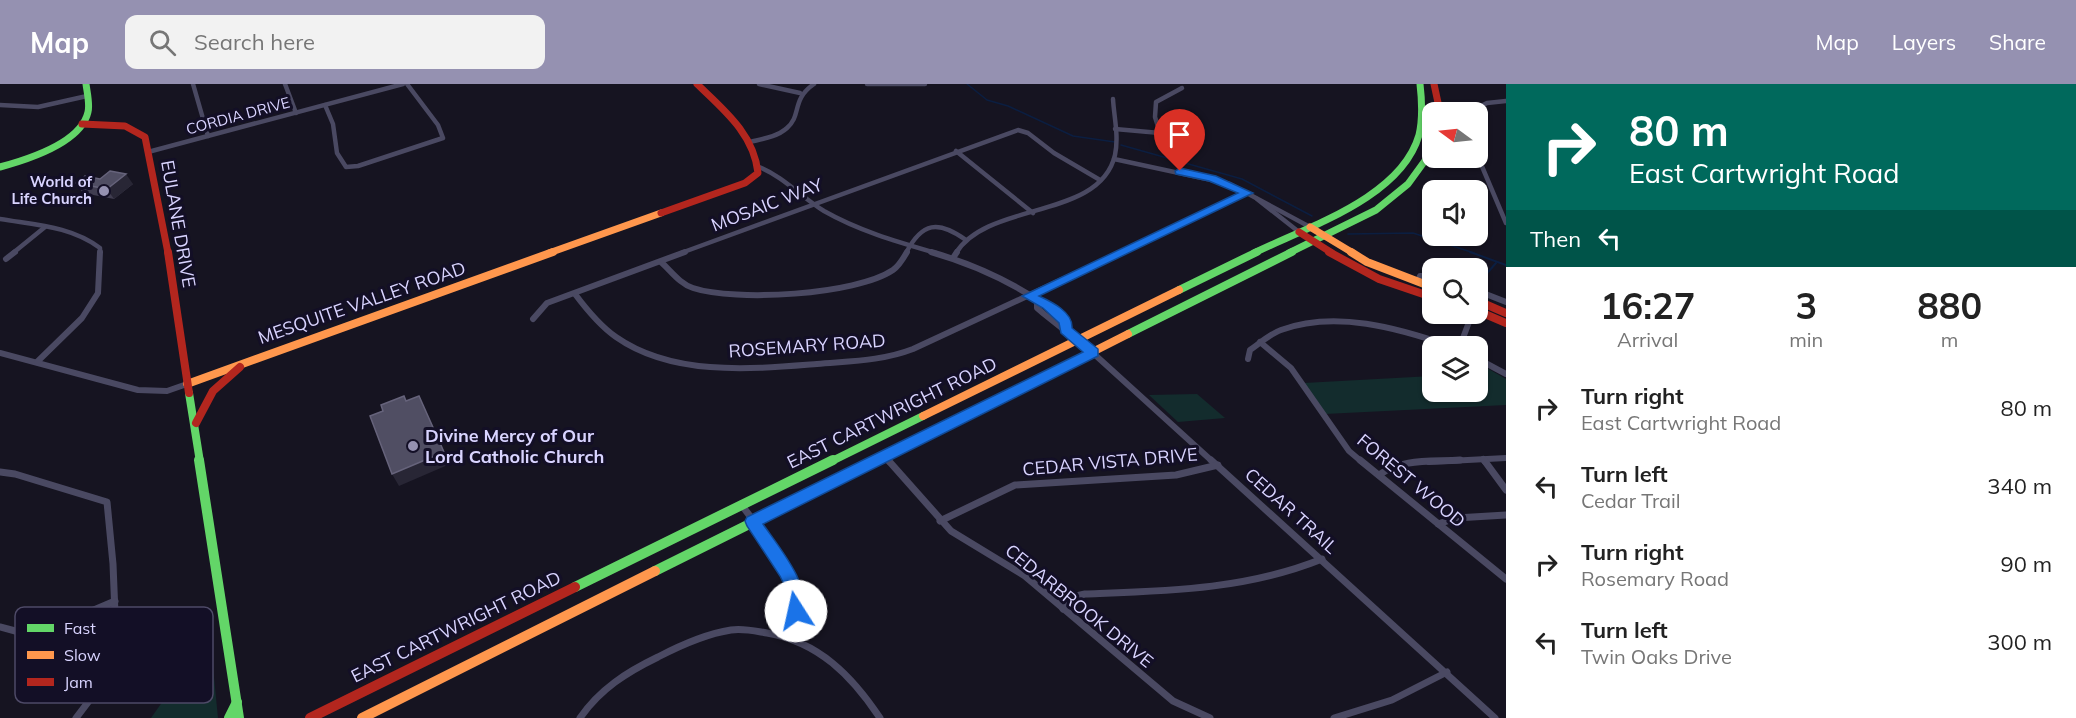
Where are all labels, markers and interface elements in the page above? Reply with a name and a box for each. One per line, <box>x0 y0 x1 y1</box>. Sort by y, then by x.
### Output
search box <box>125 15 545 69</box>
text: Map <box>30 25 89 60</box>
icon: search <box>146 26 179 59</box>
text: Search here <box>194 28 315 56</box>
text: Map <box>1816 29 1859 55</box>
text: Layers <box>1892 29 1956 55</box>
text: Share <box>1989 29 2046 55</box>
street label: CORDIA DRIVE <box>184 92 292 139</box>
north arrow <box>1422 102 1488 168</box>
map controls <box>1422 102 1488 402</box>
text: 80 m <box>1629 104 1729 157</box>
icon: right <box>1530 108 1608 186</box>
pin <box>1154 109 1205 171</box>
icon: arrive <box>1163 118 1196 151</box>
text: East Cartwright Road <box>1629 156 1899 190</box>
street label: EULANE DRIVE <box>156 158 201 289</box>
place label: World of Life Church <box>11 172 92 208</box>
street label: MOSAIC WAY <box>708 172 827 236</box>
button: sound <box>1422 180 1488 246</box>
marker: World of Life Church <box>97 184 111 198</box>
icon: left <box>1593 222 1626 255</box>
text: Then <box>1530 225 1581 253</box>
street label: MESQUITE VALLEY ROAD <box>255 256 469 349</box>
button: search <box>1422 258 1488 324</box>
text: 16:27 <box>1600 283 1695 328</box>
text: 3 <box>1795 283 1817 328</box>
text: 880 <box>1917 283 1982 328</box>
text: Arrival <box>1617 327 1678 352</box>
text: min <box>1789 327 1823 352</box>
text: m <box>1941 327 1958 352</box>
street label: ROSEMARY ROAD <box>728 329 886 362</box>
button: layers <box>1422 336 1488 402</box>
street label: EAST CARTWRIGHT ROAD <box>783 352 1001 473</box>
text: Turn right <box>1581 382 1684 410</box>
icon: right <box>1530 392 1563 425</box>
text: 80 m <box>2001 394 2052 422</box>
text: East Cartwright Road <box>1581 410 1781 435</box>
place label: Divine Mercy of Our Lord Catholic Church <box>425 424 604 468</box>
street label: FOREST WOOD <box>1353 429 1470 533</box>
marker: Divine Mercy of Our Lord Catholic Church <box>406 439 420 453</box>
street label: CEDAR VISTA DRIVE <box>1021 442 1199 481</box>
text: Turn left <box>1581 460 1668 488</box>
street label: CEDAR TRAIL <box>1240 463 1343 559</box>
icon: left <box>1530 470 1563 503</box>
text: 340 m <box>1987 472 2052 500</box>
text: Cedar Trail <box>1581 488 1681 513</box>
text: Turn right <box>1581 538 1684 566</box>
street label: CEDARBROOK DRIVE <box>1001 539 1158 672</box>
icon: right <box>1530 548 1563 581</box>
text: 90 m <box>2001 550 2052 578</box>
street label: EAST CARTWRIGHT ROAD <box>347 566 565 687</box>
text: Rosemary Road <box>1581 566 1729 591</box>
position arrow <box>764 579 828 643</box>
legend <box>15 607 213 703</box>
text: Turn left <box>1581 616 1668 644</box>
text: Fast <box>64 618 96 638</box>
icon: left <box>1530 626 1563 659</box>
text: 300 m <box>1987 628 2052 656</box>
text: Twin Oaks Drive <box>1581 644 1732 669</box>
text: Slow <box>64 645 101 665</box>
text: Jam <box>64 672 93 692</box>

